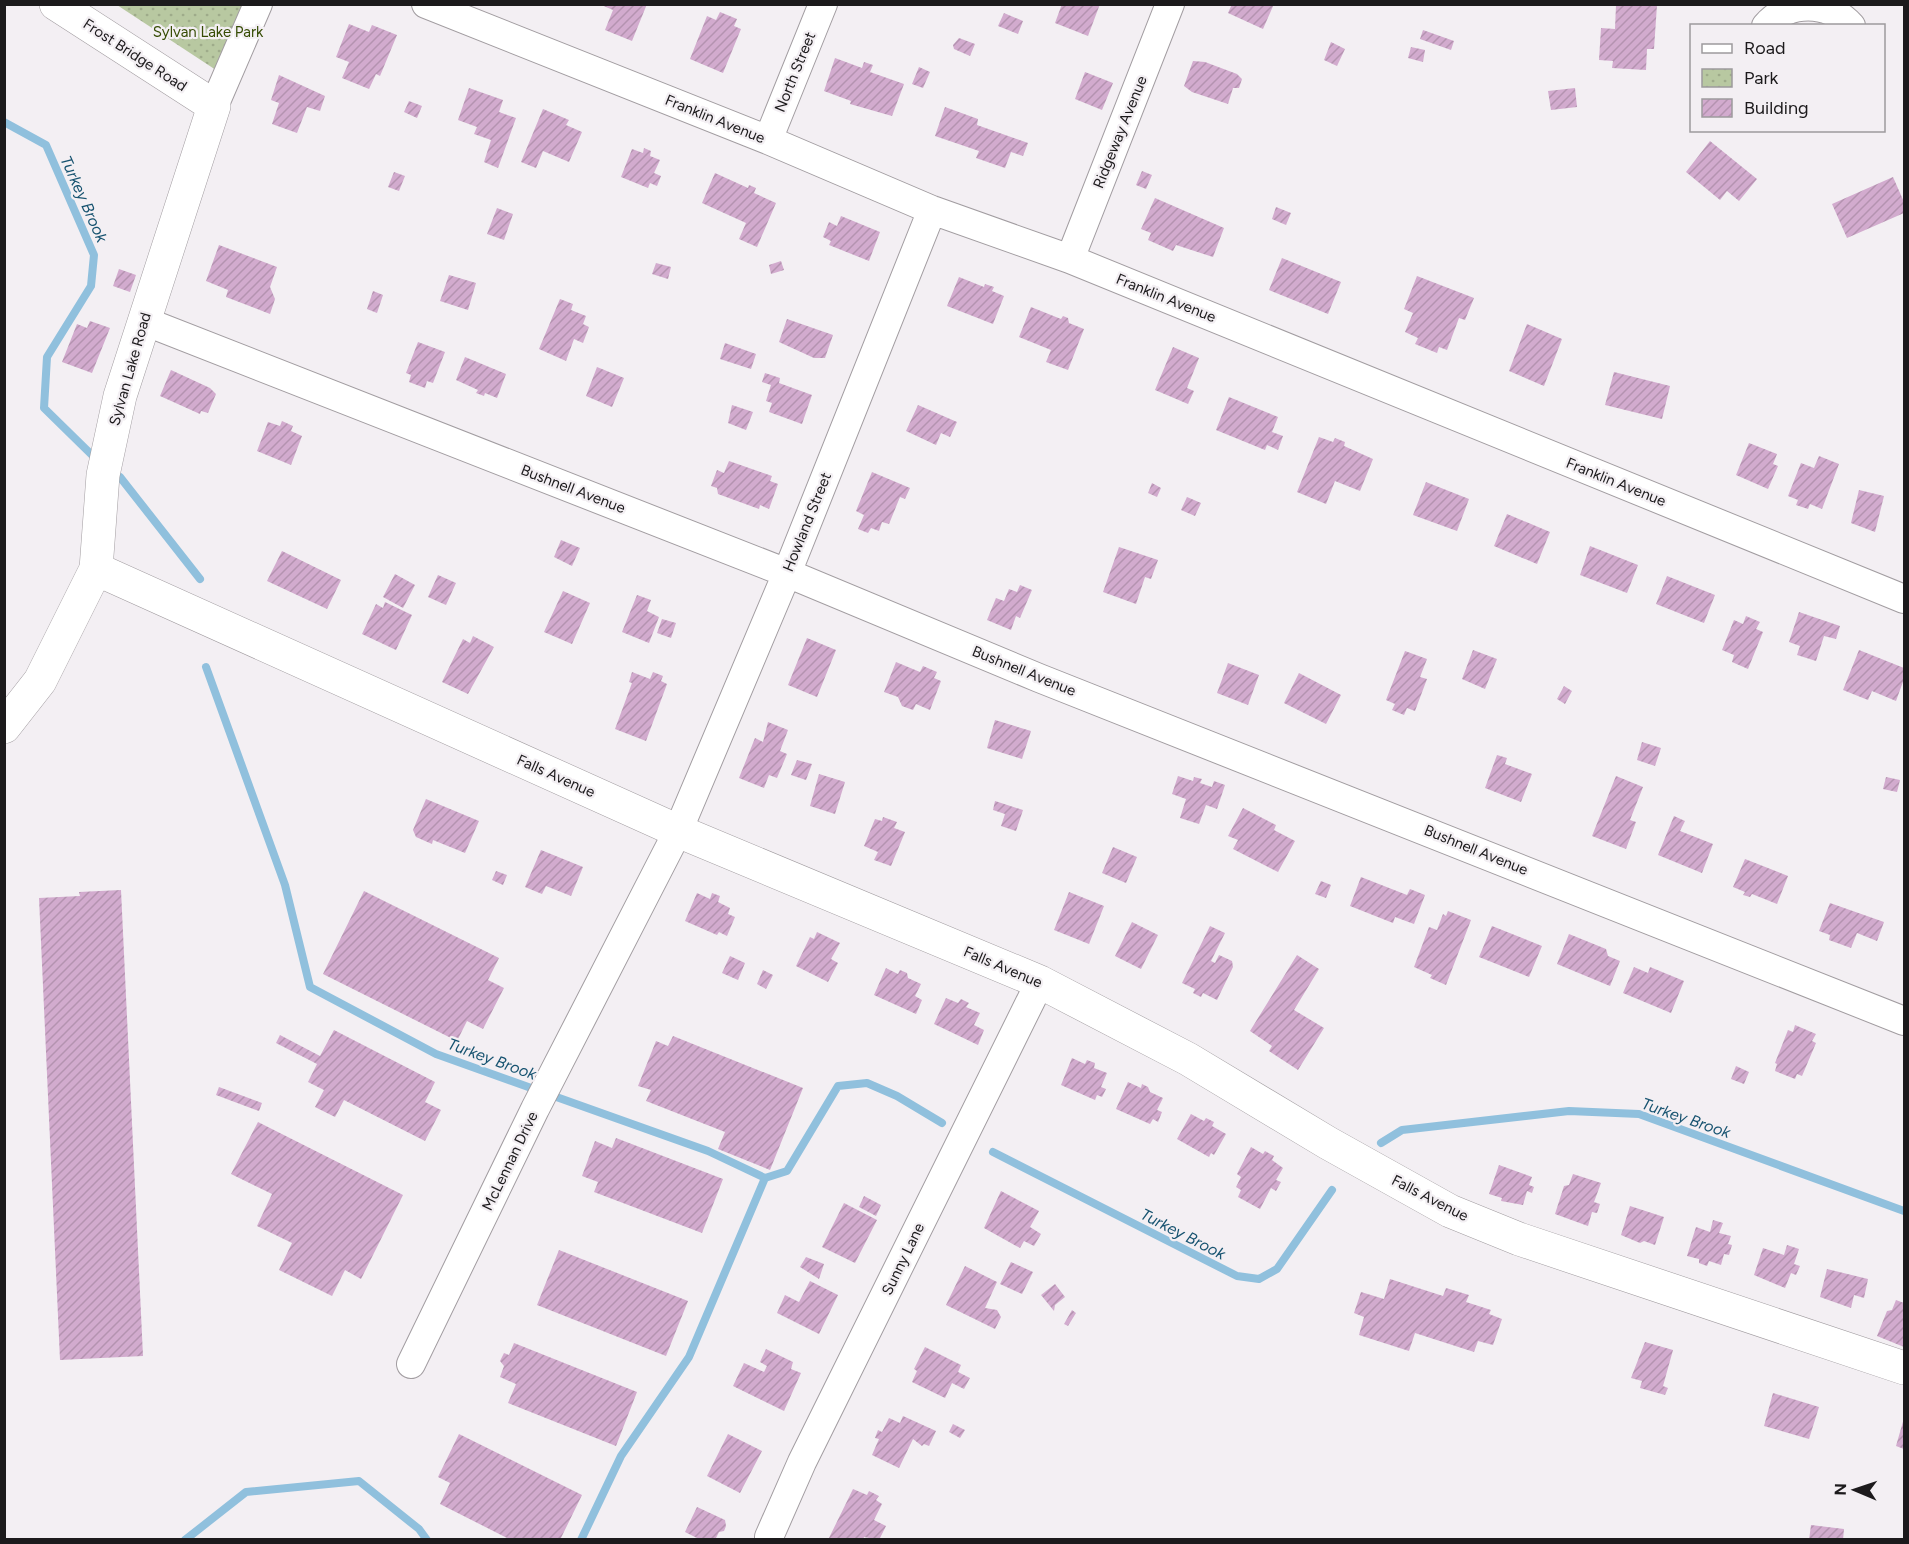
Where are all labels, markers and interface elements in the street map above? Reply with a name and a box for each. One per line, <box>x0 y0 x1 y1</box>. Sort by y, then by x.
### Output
street label: Frost Bridge Road <box>80 15 190 95</box>
park label: Sylvan Lake Park <box>153 23 264 41</box>
legend <box>1690 24 1885 132</box>
street label: North Street <box>771 29 819 115</box>
text: Road <box>1744 37 1785 59</box>
text: Park <box>1744 67 1779 89</box>
street label: Ridgeway Avenue <box>1089 73 1151 191</box>
street label: Franklin Avenue <box>663 91 767 147</box>
text: Building <box>1744 97 1809 119</box>
water label: Turkey Brook <box>56 153 112 246</box>
street label: Franklin Avenue <box>1114 270 1218 326</box>
street label: Sylvan Lake Road <box>105 310 155 428</box>
street label: Franklin Avenue <box>1564 454 1668 510</box>
street label: Bushnell Avenue <box>518 461 628 517</box>
street label: Howland Street <box>779 469 835 574</box>
street label: Bushnell Avenue <box>969 642 1079 700</box>
street label: Falls Avenue <box>514 751 598 801</box>
street label: Bushnell Avenue <box>1421 821 1531 879</box>
street label: Falls Avenue <box>961 942 1045 992</box>
water label: Turkey Brook <box>445 1034 540 1084</box>
water label: Turkey Brook <box>1639 1094 1734 1142</box>
street label: McLennan Drive <box>478 1109 542 1213</box>
street label: Falls Avenue <box>1389 1171 1471 1225</box>
water label: Turkey Brook <box>1137 1204 1230 1264</box>
street label: Sunny Lane <box>878 1220 928 1298</box>
north arrow <box>1825 1460 1885 1520</box>
text: N <box>1831 1483 1850 1496</box>

